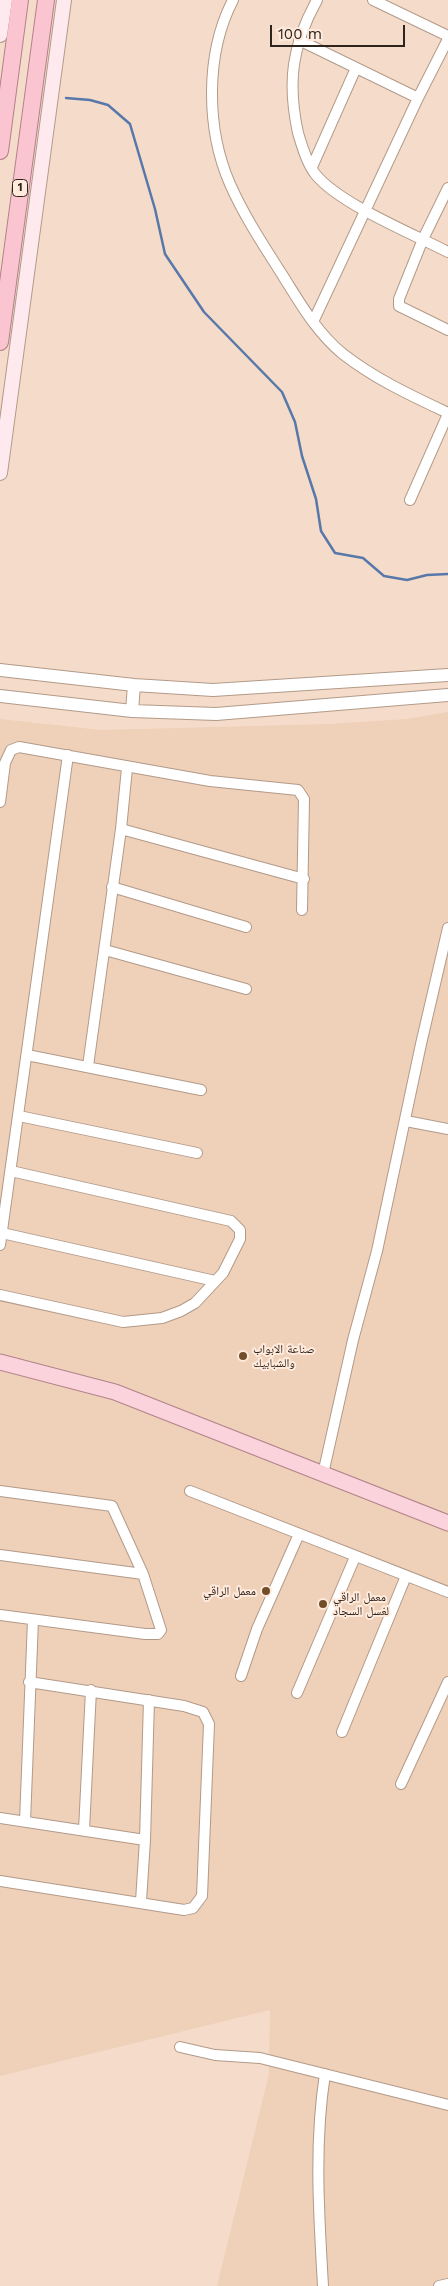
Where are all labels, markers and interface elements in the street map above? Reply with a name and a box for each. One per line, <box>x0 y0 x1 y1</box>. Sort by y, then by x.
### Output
scale bar <box>273 15 408 47</box>
text: 100 m <box>278 25 322 43</box>
road number: 1 <box>12 180 28 197</box>
place label: صناعة الابواب والشبابيك <box>253 1342 315 1370</box>
marker: صناعة الابواب والشبابيك <box>237 1350 249 1362</box>
place label: معمل الراقي <box>203 1584 256 1598</box>
marker: معمل الراقي <box>260 1585 272 1597</box>
place label: معمل الراقي لغسل السجاد <box>333 1590 389 1618</box>
marker: معمل الراقي لغسل السجاد <box>317 1598 329 1610</box>

